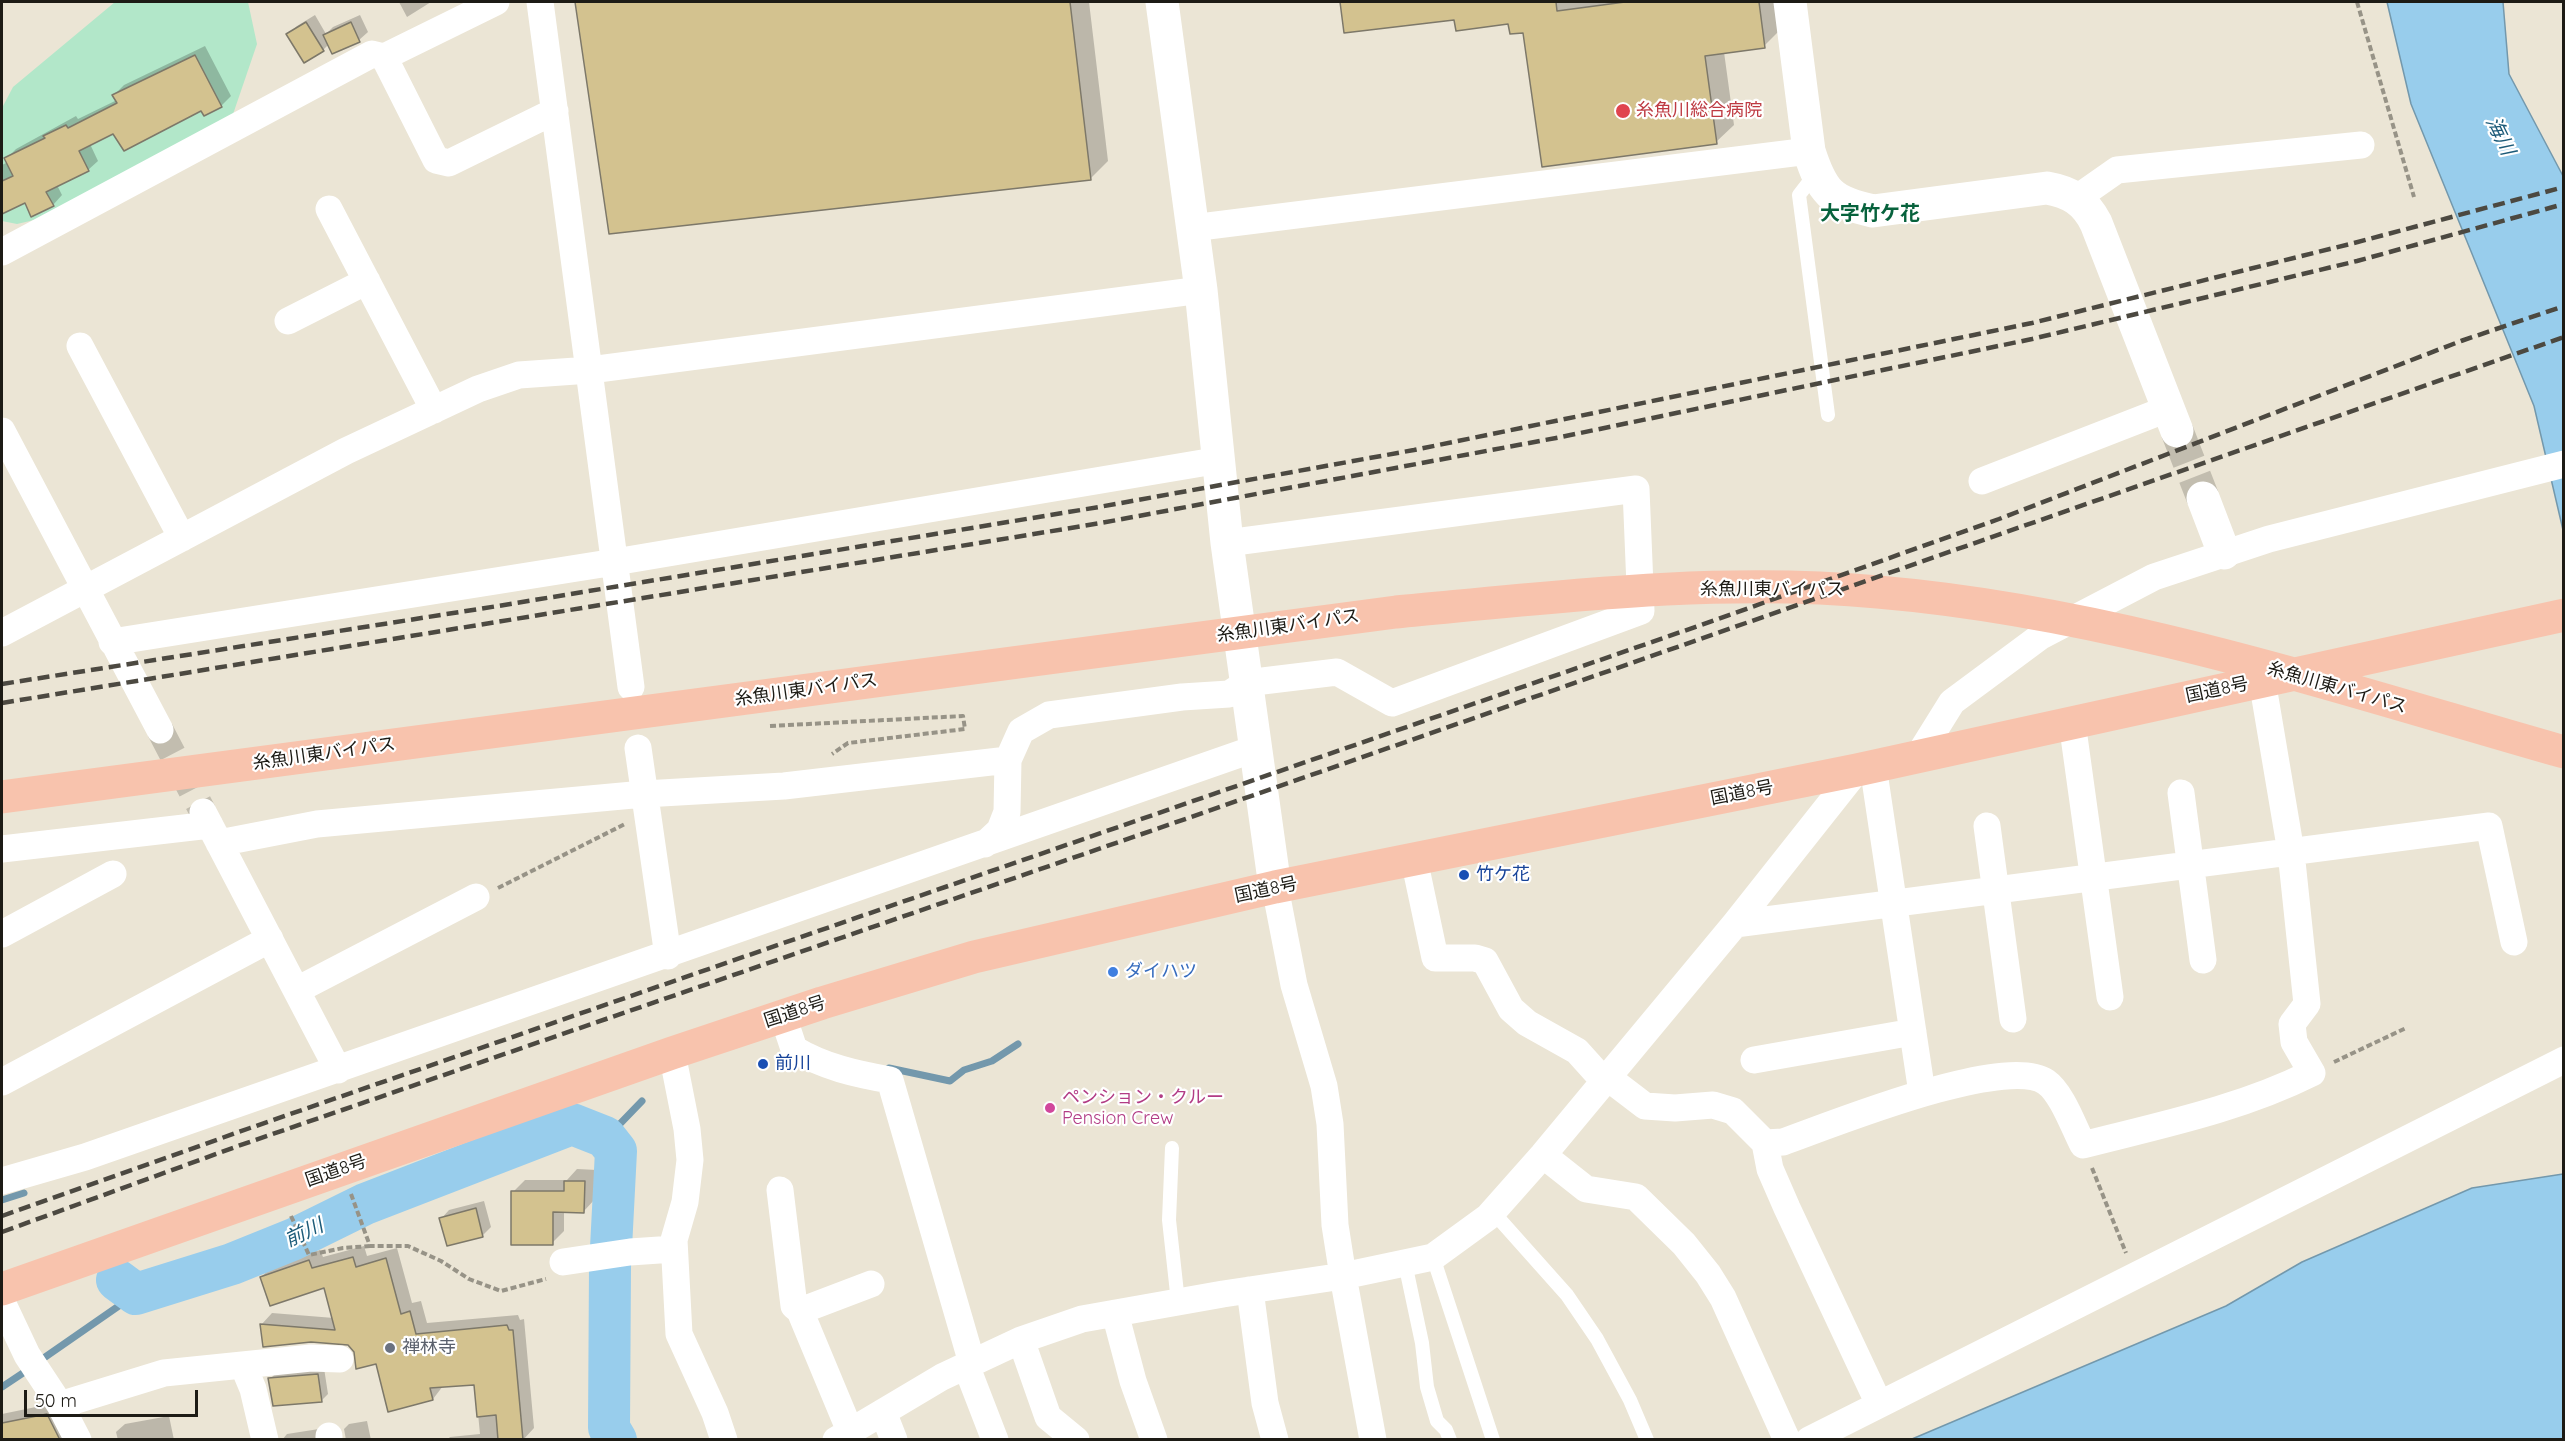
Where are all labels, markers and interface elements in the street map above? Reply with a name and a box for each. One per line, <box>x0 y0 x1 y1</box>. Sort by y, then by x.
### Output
place label: 糸魚川総合病院 <box>1636 100 1762 122</box>
marker: 糸魚川総合病院 <box>1614 102 1632 120</box>
water label: 海川 <box>2480 113 2520 159</box>
district label: 大字竹ケ花 <box>1820 202 1920 226</box>
street label: 糸魚川東バイパス <box>1700 579 1844 601</box>
street label: 糸魚川東バイパス <box>1215 605 1361 647</box>
street label: 糸魚川東バイパス <box>2265 658 2409 718</box>
street label: 糸魚川東バイパス <box>733 669 879 711</box>
street label: 国道8号 <box>2184 673 2250 707</box>
street label: 糸魚川東バイパス <box>251 733 397 775</box>
street label: 国道8号 <box>1709 776 1775 810</box>
place label: 竹ケ花 <box>1476 864 1530 886</box>
marker: 竹ケ花 <box>1457 868 1471 882</box>
street label: 国道8号 <box>1233 873 1299 907</box>
place label: ダイハツ <box>1125 961 1197 983</box>
marker: ダイハツ <box>1106 965 1120 979</box>
street label: 国道8号 <box>761 992 829 1032</box>
place label: 前川 <box>775 1053 811 1075</box>
marker: 前川 <box>756 1057 770 1071</box>
place label: ペンション・クルー Pension Crew <box>1062 1087 1224 1130</box>
marker: ペンション・クルー Pension Crew <box>1043 1101 1057 1115</box>
street label: 国道8号 <box>302 1150 370 1192</box>
water label: 前川 <box>281 1214 327 1252</box>
place label: 禅林寺 <box>402 1337 456 1359</box>
marker: 禅林寺 <box>383 1341 397 1355</box>
scale bar <box>27 1378 201 1416</box>
text: 50 m <box>35 1389 77 1412</box>

